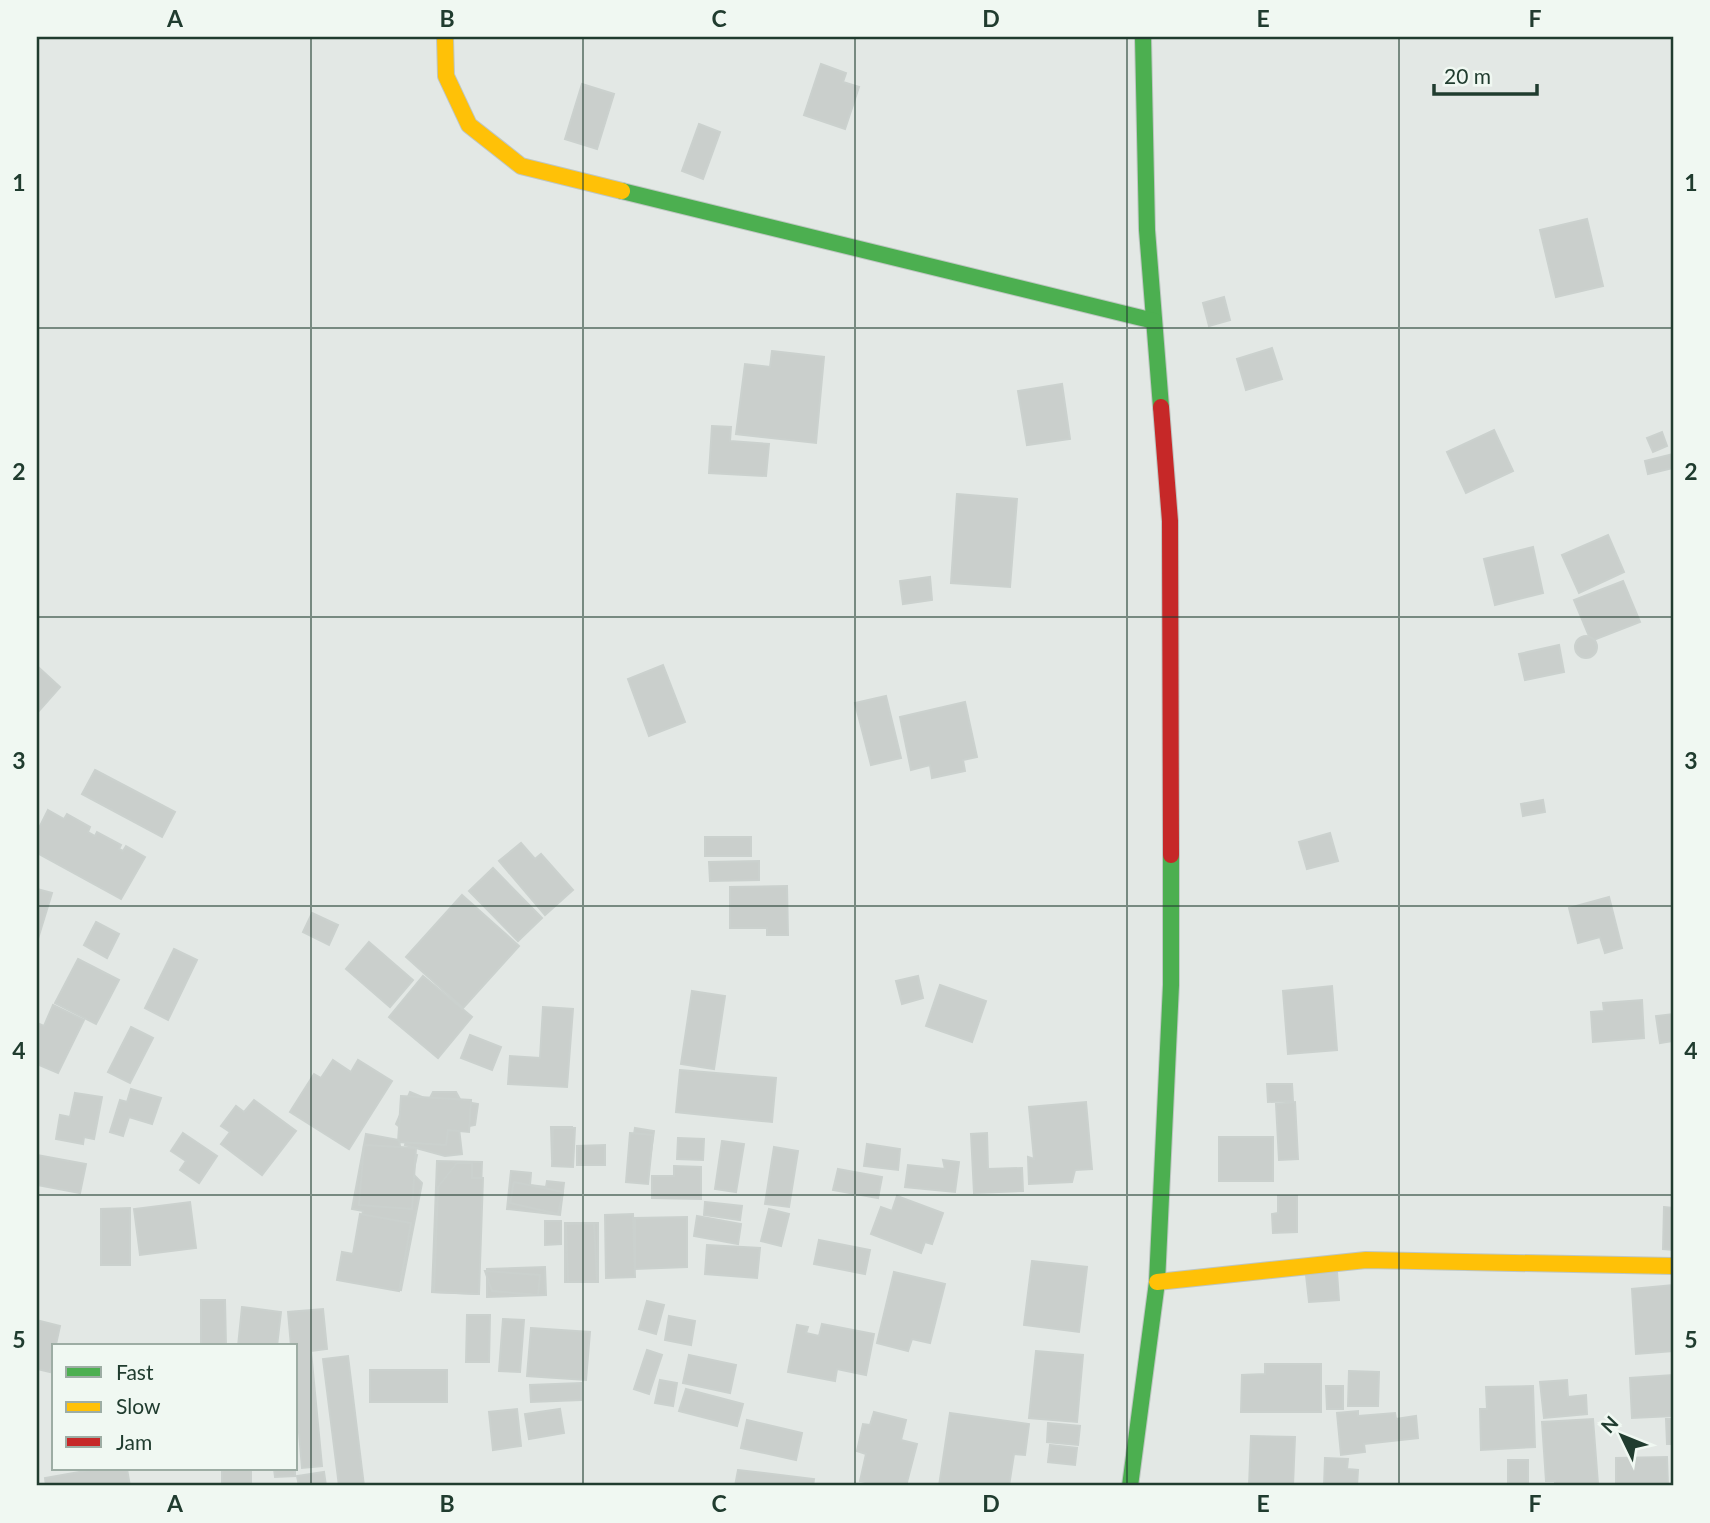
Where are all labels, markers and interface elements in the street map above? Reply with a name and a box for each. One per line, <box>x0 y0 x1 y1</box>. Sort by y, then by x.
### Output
text: A <box>166 4 184 32</box>
text: B <box>439 4 455 32</box>
text: C <box>711 4 727 32</box>
text: D <box>982 4 1000 32</box>
text: E <box>1256 4 1270 32</box>
text: F <box>1528 4 1542 32</box>
scale bar <box>1434 52 1537 96</box>
text: 20 m <box>1444 63 1491 88</box>
text: 1 <box>12 168 26 196</box>
text: 1 <box>1684 168 1698 196</box>
text: 2 <box>12 457 26 485</box>
text: 2 <box>1684 457 1698 485</box>
text: 3 <box>12 746 26 774</box>
text: 3 <box>1684 746 1698 774</box>
text: 4 <box>12 1036 26 1064</box>
text: 4 <box>1684 1036 1698 1064</box>
text: 5 <box>12 1325 26 1353</box>
text: 5 <box>1684 1325 1698 1353</box>
legend <box>52 1344 298 1470</box>
text: Fast <box>116 1359 154 1384</box>
text: Slow <box>116 1393 161 1418</box>
north arrow <box>1588 1400 1658 1470</box>
text: N <box>1596 1411 1623 1437</box>
text: Jam <box>116 1429 152 1454</box>
text: A <box>166 1489 184 1517</box>
text: B <box>439 1489 455 1517</box>
text: C <box>711 1489 727 1517</box>
text: D <box>982 1489 1000 1517</box>
text: E <box>1256 1489 1270 1517</box>
text: F <box>1528 1489 1542 1517</box>

